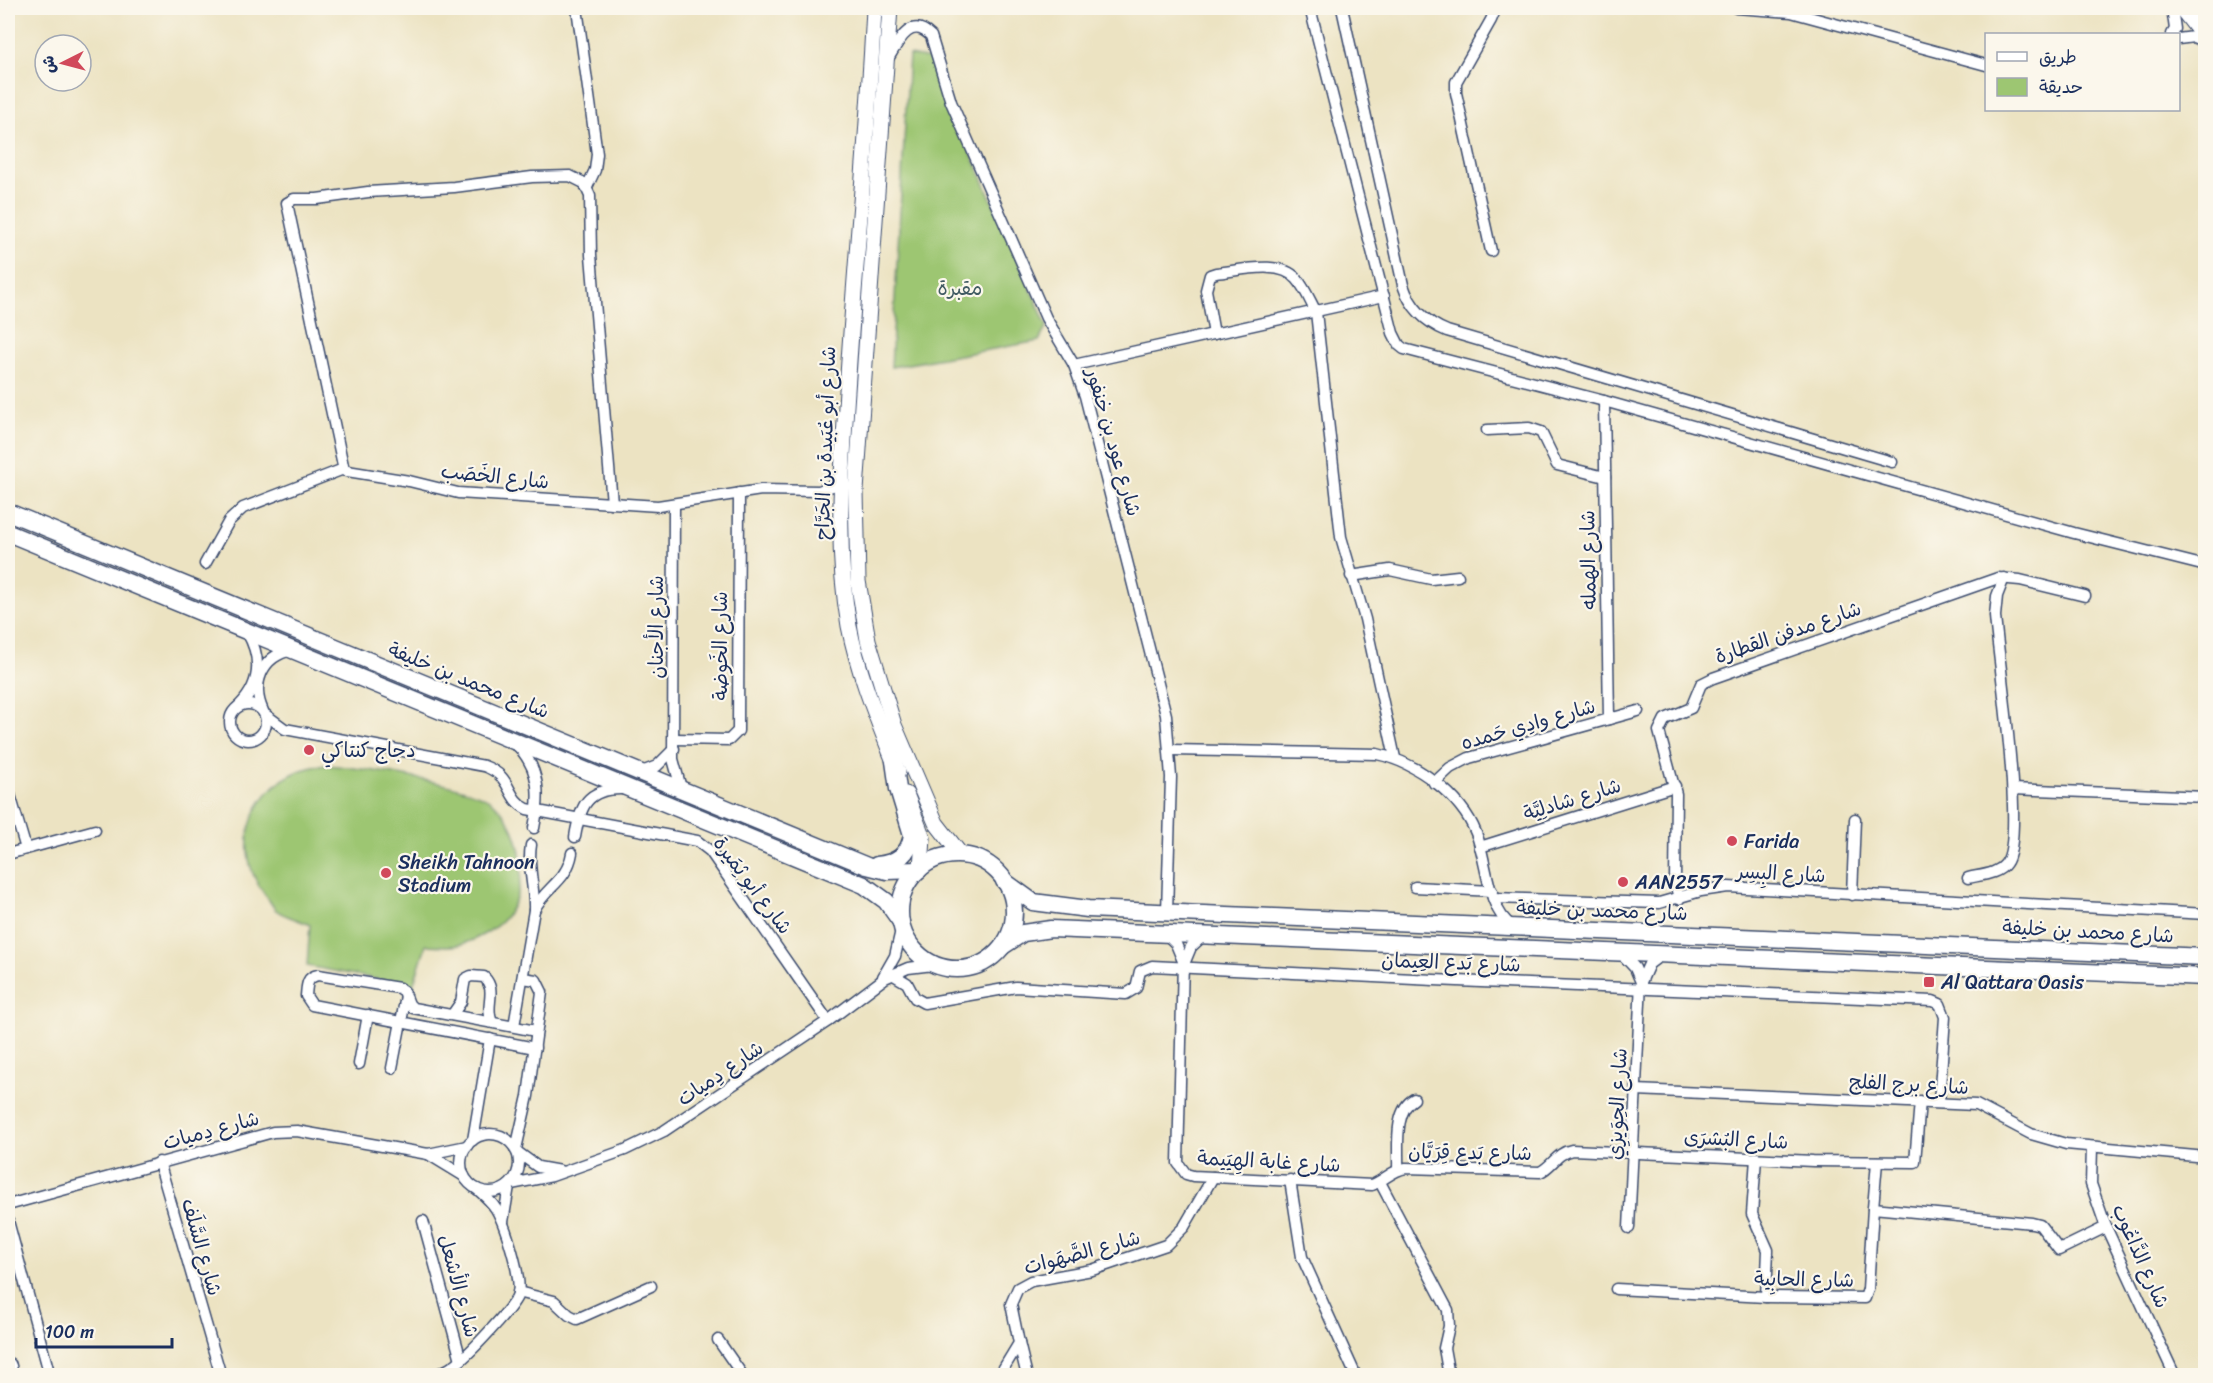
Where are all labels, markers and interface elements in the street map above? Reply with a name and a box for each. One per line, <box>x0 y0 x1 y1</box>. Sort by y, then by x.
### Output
north arrow <box>33 33 93 93</box>
legend <box>1985 33 2180 111</box>
text: طريق <box>2039 41 2077 73</box>
text: ش <box>33 54 64 75</box>
text: حديقة <box>2039 71 2083 103</box>
park label: مقبرة <box>938 271 982 306</box>
street label: شارع أبو عُبَيدة بن الجَرَّاح <box>805 345 846 541</box>
street label: شارع عود بن خنفور <box>1075 362 1151 521</box>
street label: شارع الخَصَب <box>439 453 551 500</box>
street label: شارع الهمله <box>1570 510 1607 610</box>
street label: شارع الأجنان <box>639 575 674 679</box>
street label: شارع الخَوضة <box>703 591 738 701</box>
street label: شارع مدفن القطارة <box>1710 591 1866 674</box>
street label: شارع محمد بن خليفة <box>383 632 555 729</box>
street label: شارع وادِي حَمده <box>1457 689 1600 760</box>
place label: دجاج كنتاكي <box>321 733 416 768</box>
marker: دجاج كنتاكي <box>302 743 316 757</box>
street label: شارع شادلِيَّة <box>1519 768 1626 831</box>
place label: Farida <box>1744 824 1799 859</box>
street label: شارع أبو ثِمَيرة <box>704 828 802 942</box>
marker: Farida <box>1725 834 1739 848</box>
place label: Sheikh Tahnoon Stadium <box>398 845 535 903</box>
street label: شارع البِسِر <box>1733 854 1827 893</box>
place label: AAN2557 <box>1634 865 1724 900</box>
marker: Sheikh Tahnoon Stadium <box>379 866 393 880</box>
marker: AAN2557 <box>1616 875 1630 889</box>
street label: شارع محمد بن خليفة <box>1516 890 1688 931</box>
street label: شارع محمد بن خليفة <box>2001 910 2175 953</box>
street label: شارع بَدع العِيمان <box>1381 943 1521 982</box>
place label: Al Qattara Oasis <box>1940 965 2085 1000</box>
marker: Al Qattara Oasis <box>1922 975 1936 989</box>
street label: شارع دِميات <box>669 1031 771 1116</box>
street label: شارع الحِوَيزِي <box>1597 1047 1638 1161</box>
street label: شارع برج الفلج <box>1848 1064 1970 1105</box>
street label: شارع دِميات <box>159 1101 263 1160</box>
street label: شارع البُشرَى <box>1683 1119 1789 1160</box>
street label: شارع بَدع قِرَيَّان <box>1408 1134 1532 1171</box>
street label: شارع غابة الهِيَيمة <box>1196 1140 1342 1183</box>
street label: شارع السَّلَف <box>171 1194 232 1300</box>
street label: شارع الدَّاعُوب <box>2102 1198 2179 1314</box>
street label: شارع الصَّهَوات <box>1020 1220 1144 1285</box>
street label: شارع الأشعل <box>428 1231 489 1342</box>
street label: شارع الحابِية <box>1754 1261 1854 1298</box>
scale bar <box>36 1311 172 1349</box>
text: 100 m <box>45 1316 94 1348</box>

